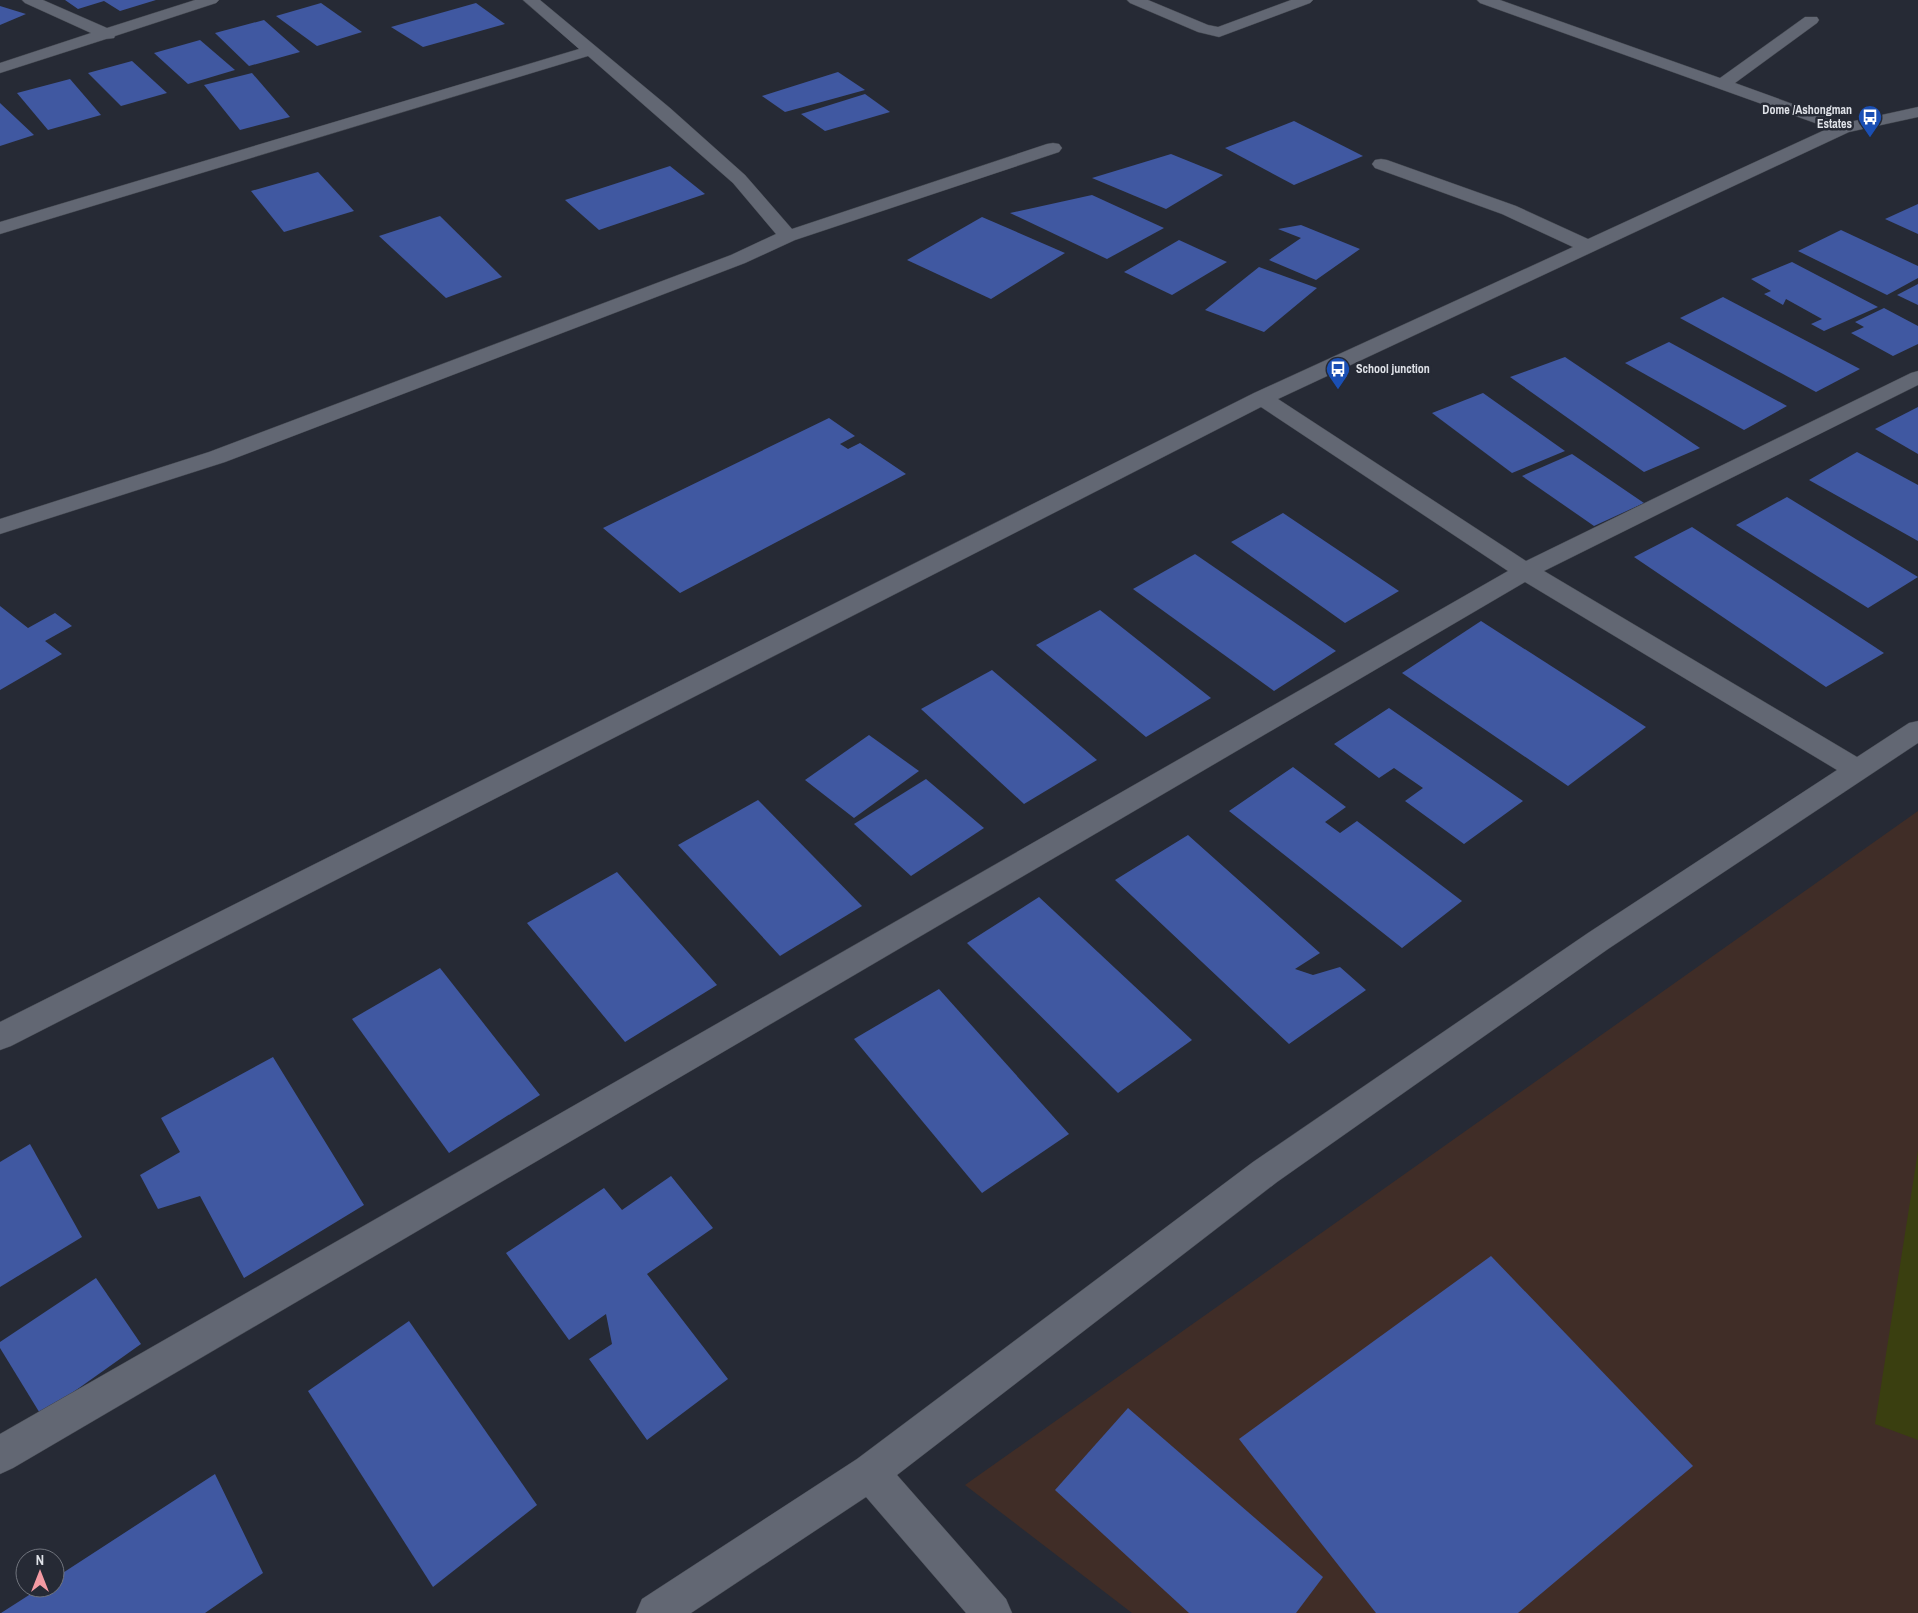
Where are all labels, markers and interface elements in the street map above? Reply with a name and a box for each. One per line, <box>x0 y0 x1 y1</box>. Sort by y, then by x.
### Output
place label: Dome /Ashongman Estates <box>1762 102 1853 132</box>
bus stop icon: Dome /Ashongman Estates <box>1857 104 1883 138</box>
bus stop icon: School junction <box>1325 356 1351 390</box>
place label: School junction <box>1356 361 1430 377</box>
north arrow <box>15 1548 65 1598</box>
text: N <box>36 1551 44 1569</box>

